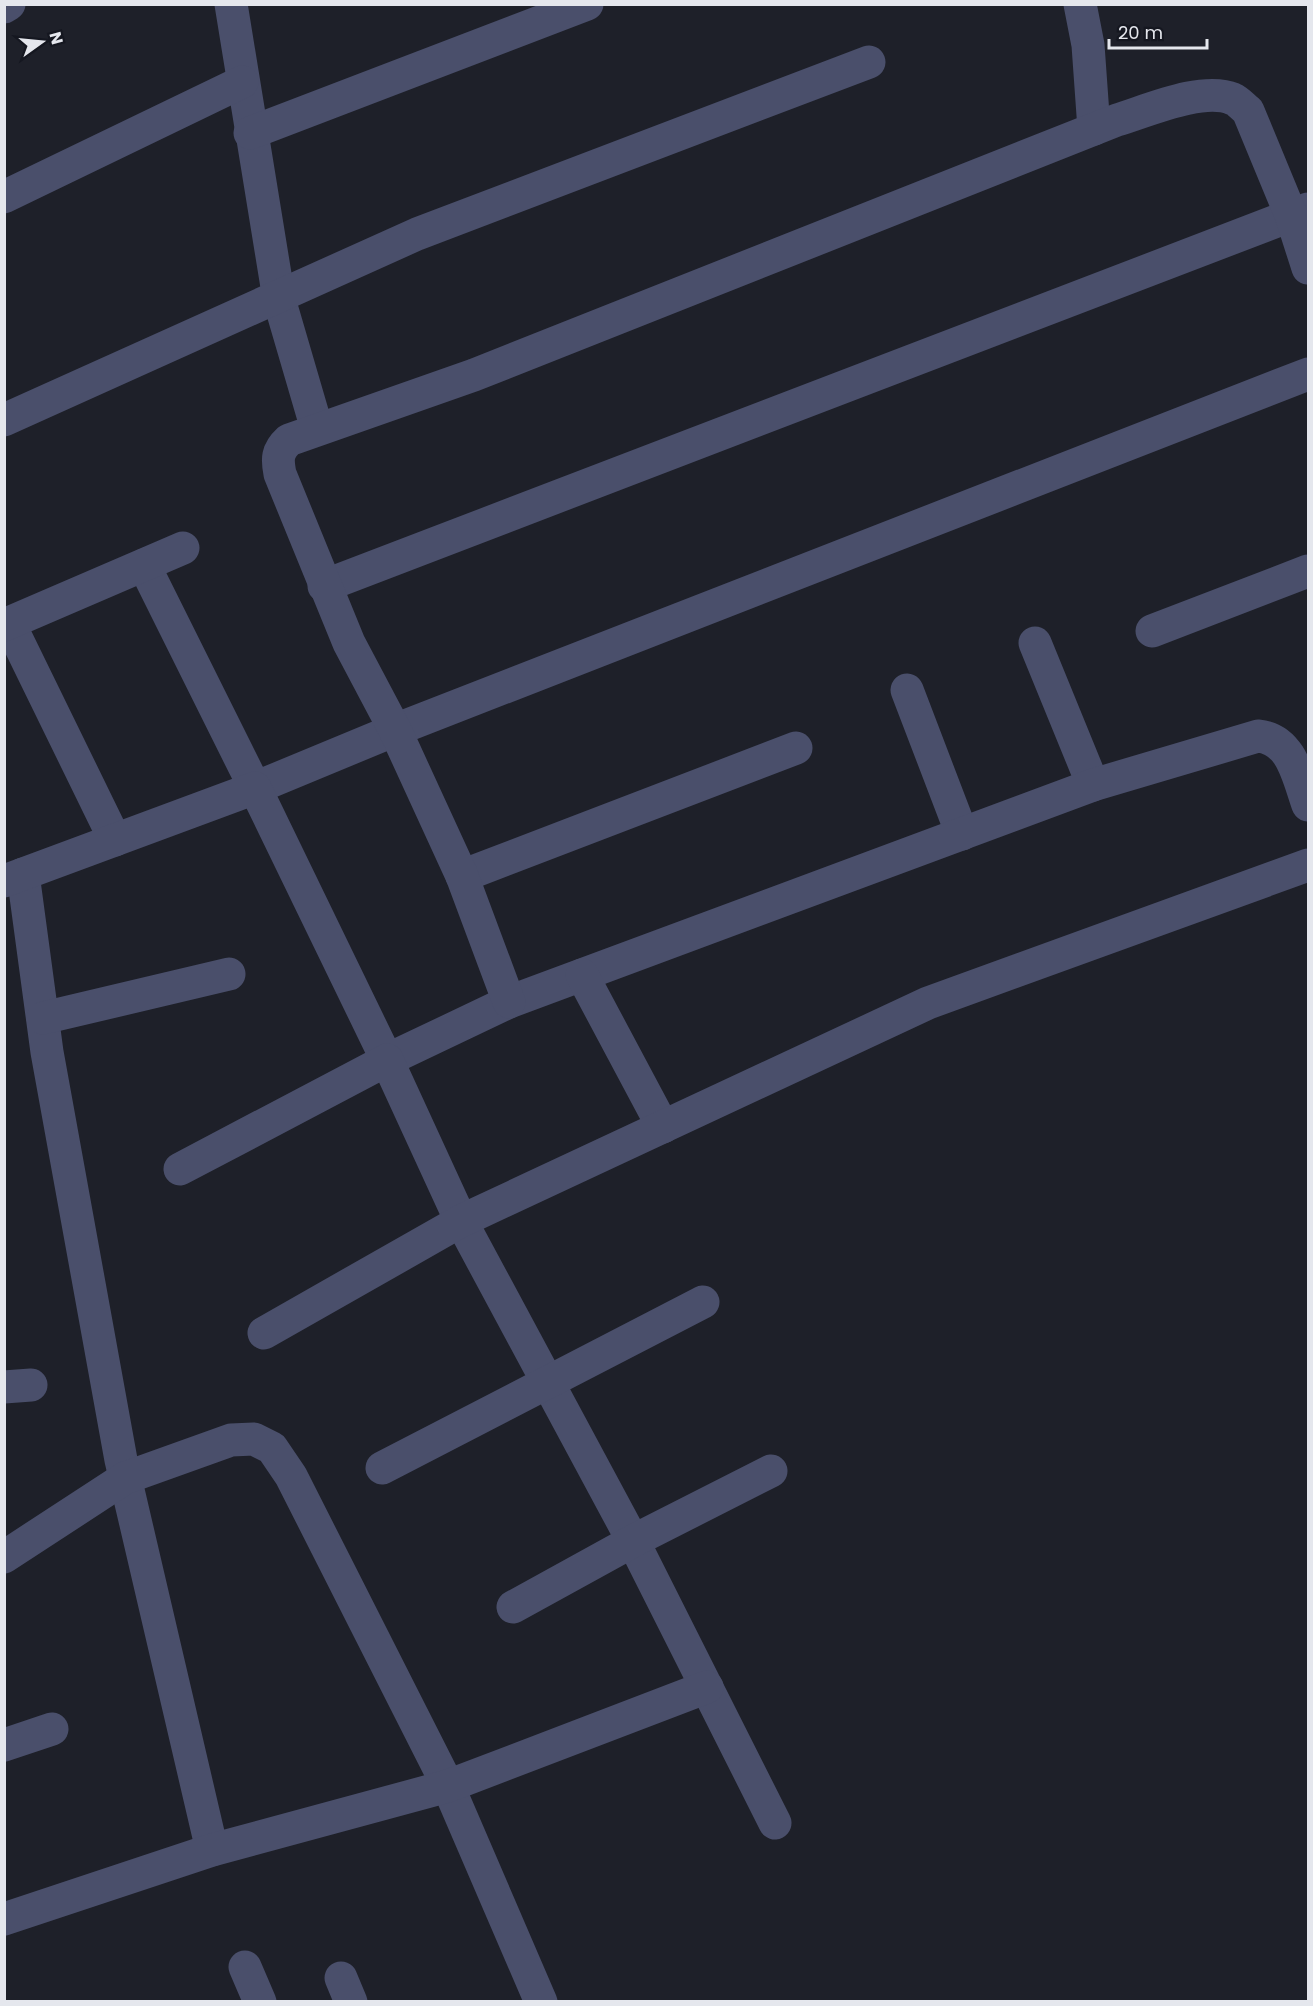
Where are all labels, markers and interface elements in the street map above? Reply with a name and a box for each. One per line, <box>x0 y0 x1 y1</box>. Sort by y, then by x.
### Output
north arrow <box>12 12 72 72</box>
scale bar <box>1109 12 1206 50</box>
text: 20 m <box>1118 20 1163 45</box>
text: N <box>43 29 69 47</box>

